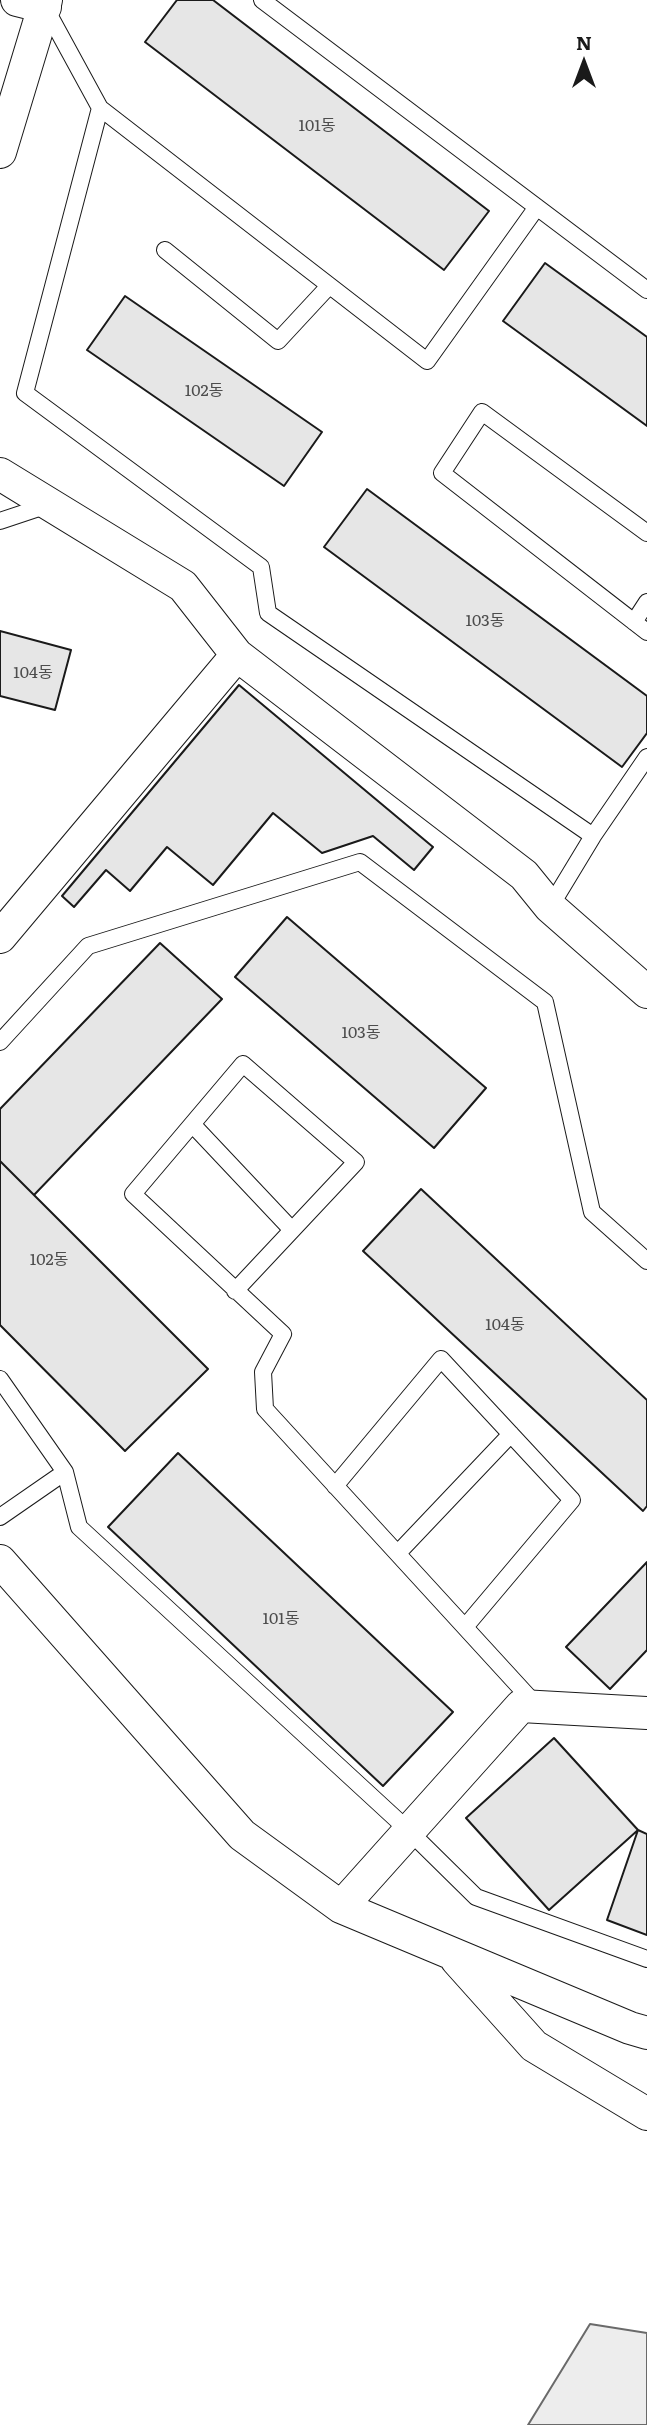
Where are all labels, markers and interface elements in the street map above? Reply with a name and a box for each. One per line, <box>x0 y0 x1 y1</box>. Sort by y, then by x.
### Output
north arrow <box>549 28 619 98</box>
text: N <box>576 28 592 56</box>
house number: 101동 <box>299 116 335 136</box>
house number: 102동 <box>185 381 223 401</box>
house number: 103동 <box>466 611 504 631</box>
house number: 104동 <box>13 663 53 683</box>
house number: 103동 <box>342 1023 380 1043</box>
house number: 102동 <box>30 1250 68 1270</box>
house number: 104동 <box>485 1315 525 1335</box>
house number: 101동 <box>263 1609 299 1629</box>

